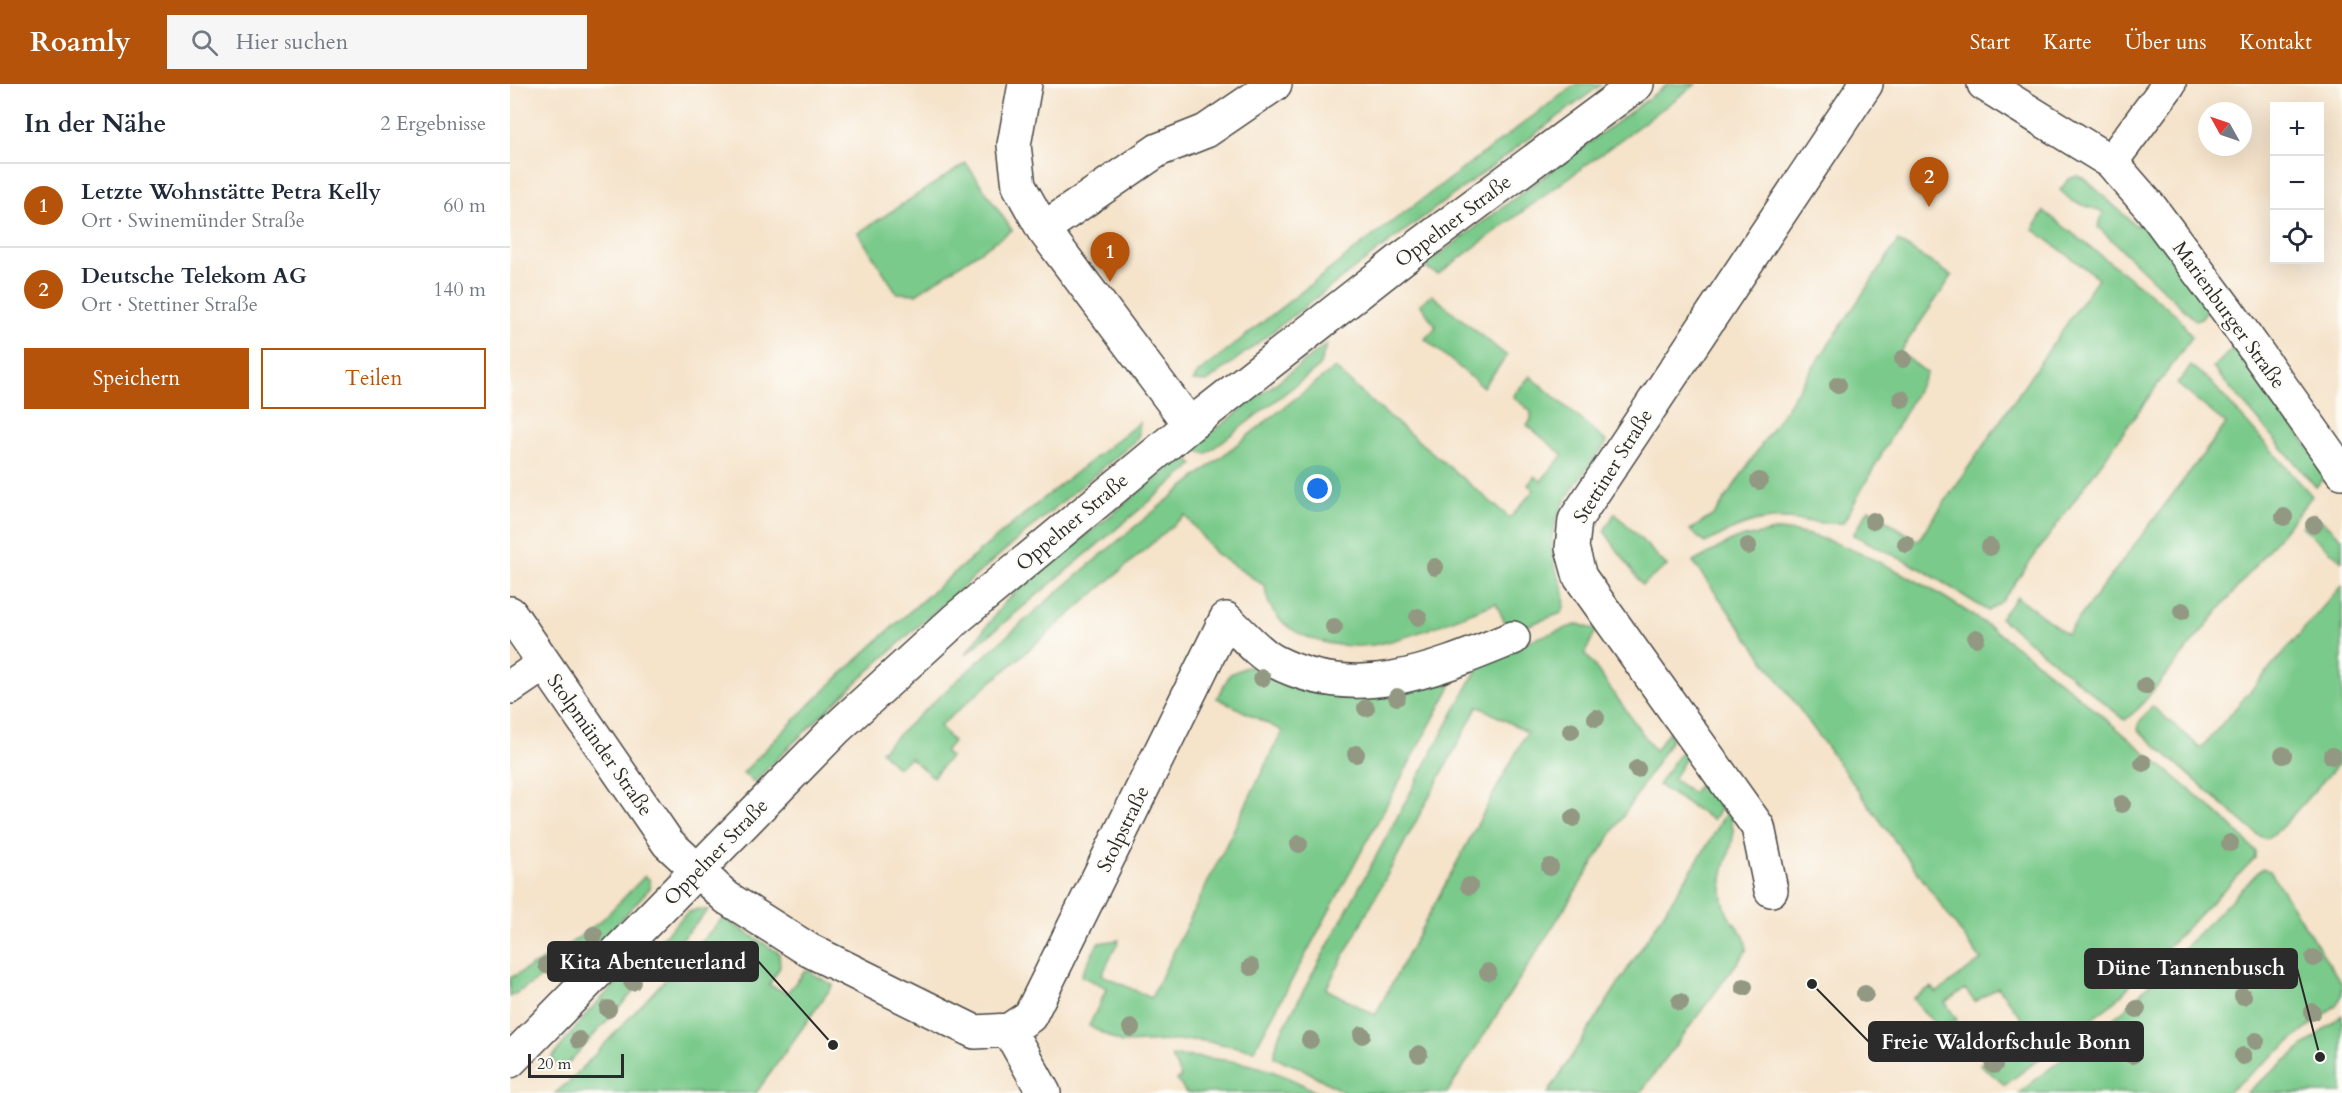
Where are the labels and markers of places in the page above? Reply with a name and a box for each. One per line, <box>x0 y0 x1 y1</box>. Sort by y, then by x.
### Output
pin: 2 <box>1910 158 1948 207</box>
pin: 1 <box>1090 232 1130 282</box>
callout: Kita Abenteuerland <box>548 942 758 981</box>
callout: Düne Tannenbusch <box>2085 949 2297 988</box>
callout: Freie Waldorfschule Bonn <box>1869 1022 2143 1061</box>

